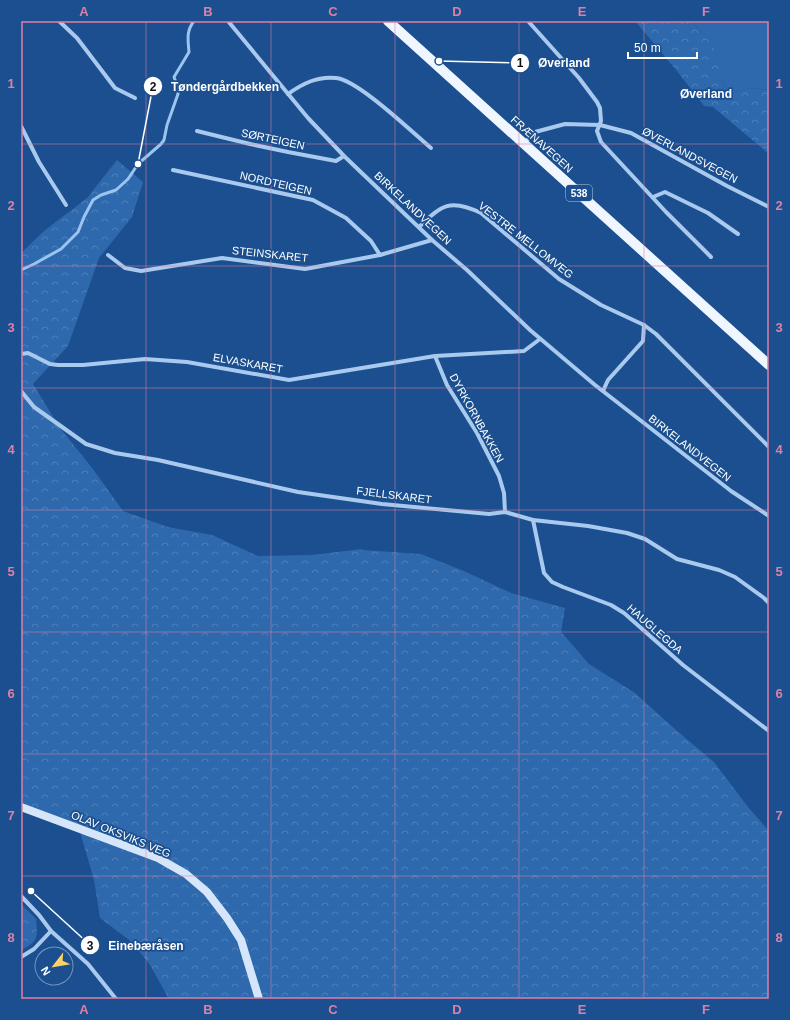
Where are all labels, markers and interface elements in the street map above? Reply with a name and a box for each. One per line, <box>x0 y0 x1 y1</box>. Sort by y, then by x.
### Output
text: A <box>79 4 89 19</box>
text: B <box>203 4 213 19</box>
text: C <box>328 4 338 19</box>
text: D <box>452 4 462 19</box>
text: E <box>578 4 587 19</box>
text: F <box>702 4 710 19</box>
scale bar <box>628 34 697 60</box>
text: 50 m <box>634 41 661 55</box>
callout: Øverland <box>510 51 598 75</box>
text: 1 <box>517 56 524 70</box>
text: Øverland <box>538 56 590 70</box>
callout: Tøndergårdbekken <box>143 74 287 98</box>
text: 1 <box>7 76 15 91</box>
text: 1 <box>775 76 783 91</box>
text: 2 <box>150 80 157 94</box>
text: Tøndergårdbekken <box>171 80 279 94</box>
district label: Øverland <box>680 87 732 101</box>
street label: FRÆNAVEGEN <box>509 113 575 175</box>
street label: ØVERLANDSVEGEN <box>640 125 740 185</box>
street label: SØRTEIGEN <box>240 126 306 152</box>
street label: NORDTEIGEN <box>239 169 313 197</box>
street label: BIRKELANDVEGEN <box>372 169 454 247</box>
road number: 538 <box>566 185 592 201</box>
text: 2 <box>7 198 15 213</box>
text: 2 <box>775 198 783 213</box>
street label: VESTRE MELLOMVEG <box>476 199 576 281</box>
street label: STEINSKARET <box>231 244 309 264</box>
text: 3 <box>7 320 15 335</box>
text: 3 <box>775 320 783 335</box>
street label: ELVASKARET <box>212 351 284 375</box>
street label: DYRKORNBAKKEN <box>448 372 506 465</box>
street label: BIRKELANDVEGEN <box>647 412 733 484</box>
text: 4 <box>7 442 15 457</box>
text: 4 <box>775 442 783 457</box>
street label: FJELLSKARET <box>356 484 433 506</box>
text: 5 <box>7 564 15 579</box>
text: 5 <box>775 564 783 579</box>
street label: HAUGLEGDA <box>625 602 685 657</box>
text: 6 <box>7 686 15 701</box>
text: 6 <box>775 686 783 701</box>
text: 7 <box>7 808 15 823</box>
text: 7 <box>775 808 783 823</box>
street label: OLAV OKSVIKS VEG <box>70 809 172 859</box>
text: 8 <box>7 930 15 945</box>
text: 8 <box>775 930 783 945</box>
callout: Einebæråsen <box>80 933 192 957</box>
text: 3 <box>87 939 94 953</box>
text: Einebæråsen <box>108 939 184 953</box>
north arrow <box>34 946 74 986</box>
text: N <box>38 965 53 978</box>
text: A <box>79 1002 89 1017</box>
text: B <box>203 1002 213 1017</box>
text: C <box>328 1002 338 1017</box>
text: D <box>452 1002 462 1017</box>
text: E <box>578 1002 587 1017</box>
text: F <box>702 1002 710 1017</box>

